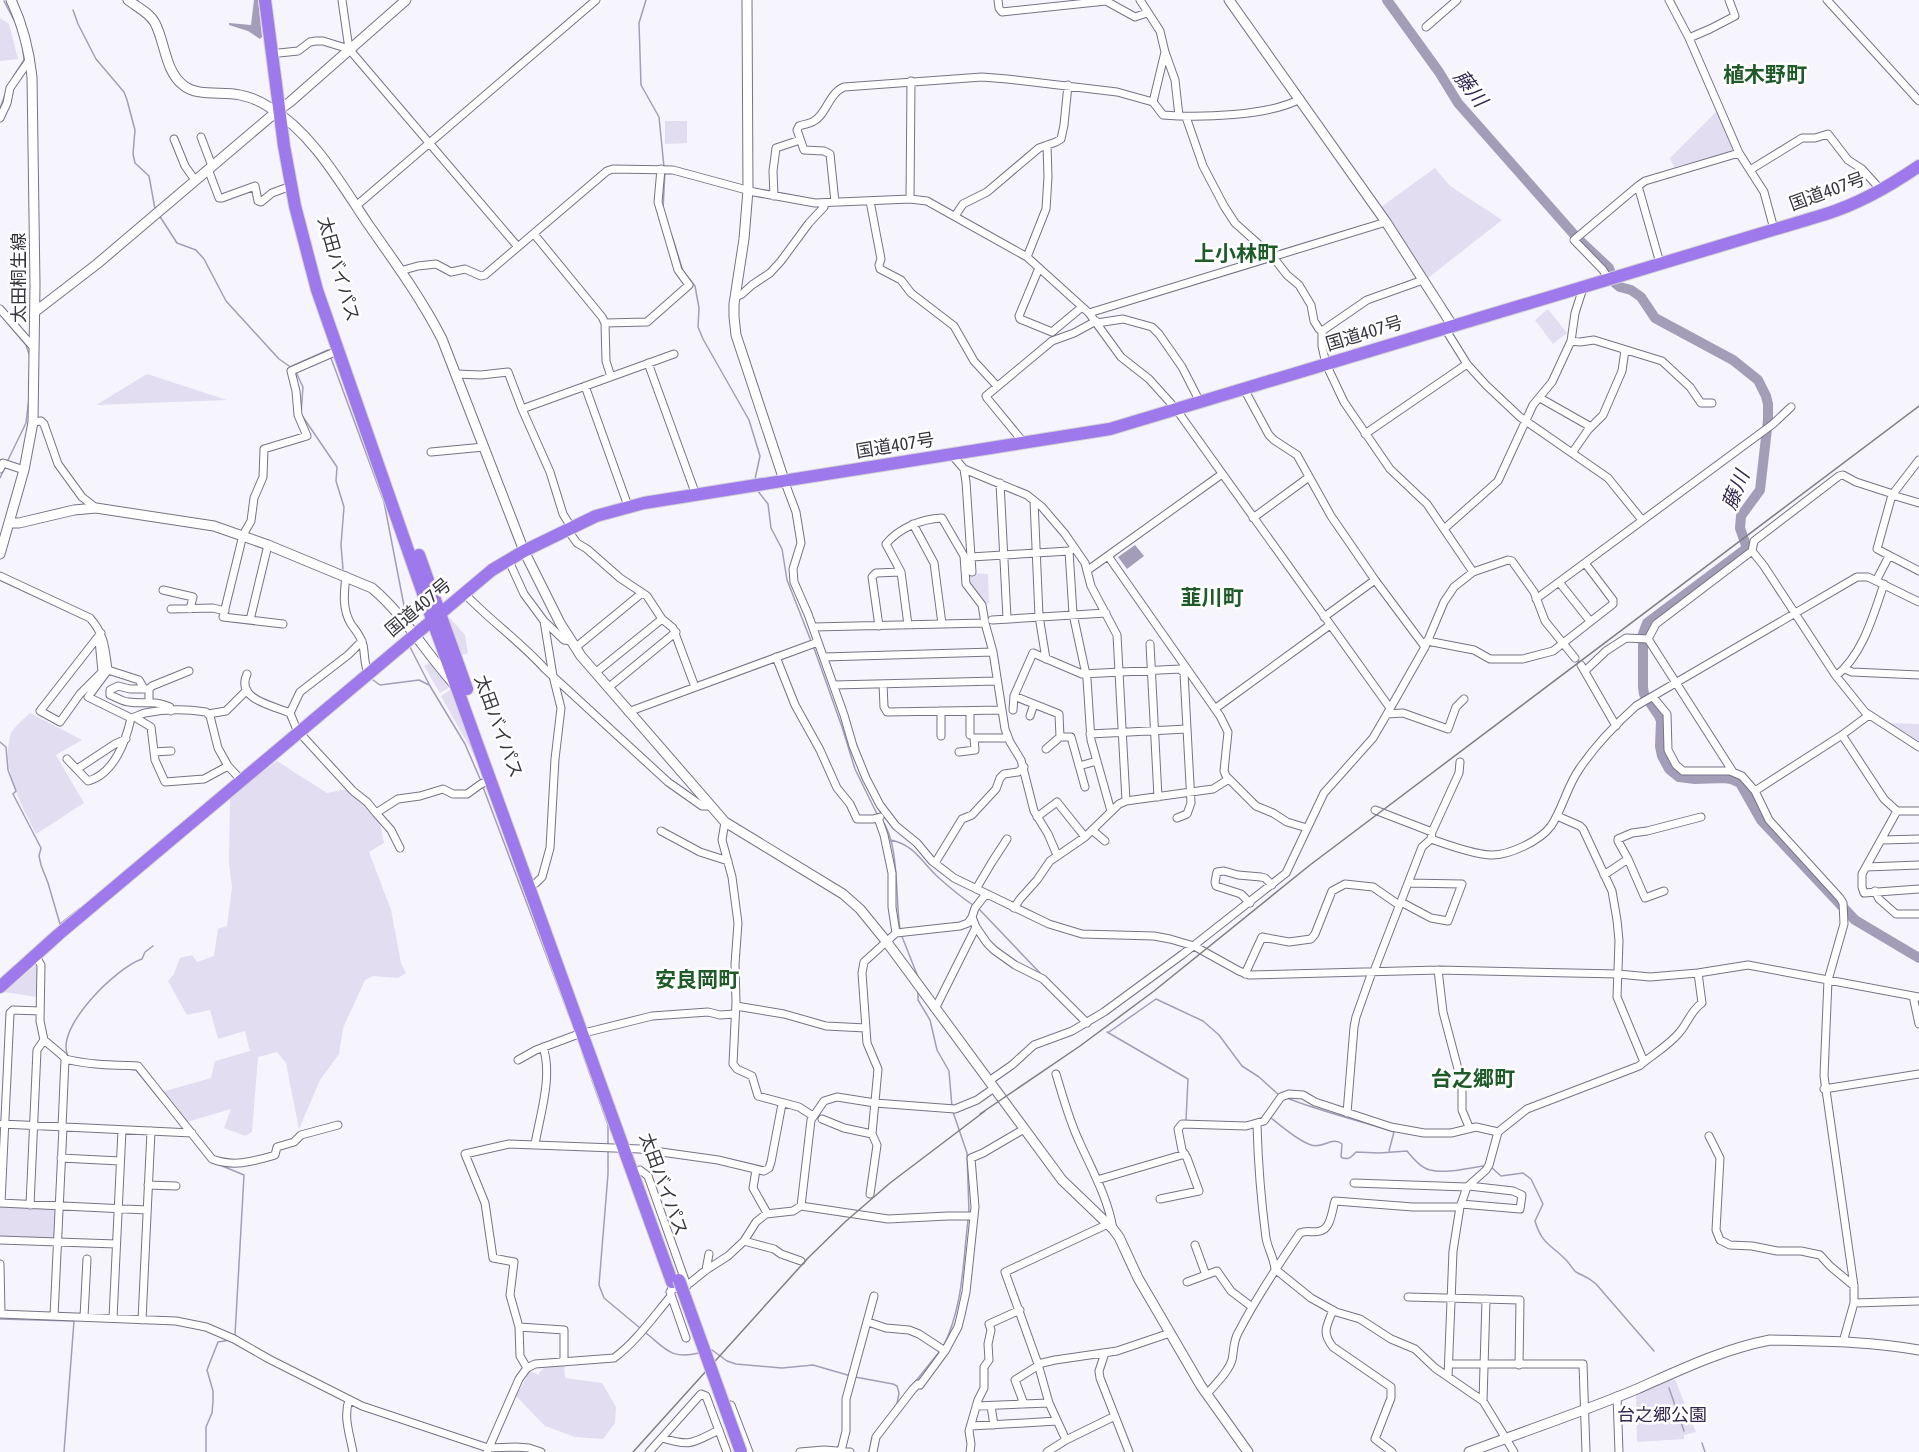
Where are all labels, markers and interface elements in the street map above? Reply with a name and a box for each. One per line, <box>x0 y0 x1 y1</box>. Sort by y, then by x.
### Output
district label: 植木野町 <box>1723 62 1807 86</box>
water label: 藤川 <box>1450 65 1494 112</box>
street label: 国道407号 <box>1786 168 1868 214</box>
street label: 太田バイパス <box>314 214 364 324</box>
street label: 太田桐生線 <box>8 233 29 323</box>
district label: 上小林町 <box>1194 241 1278 265</box>
street label: 国道407号 <box>1323 311 1405 355</box>
street label: 国道407号 <box>854 428 936 462</box>
water label: 藤川 <box>1717 465 1754 513</box>
street label: 国道407号 <box>381 573 455 641</box>
district label: 韮川町 <box>1181 585 1244 609</box>
street label: 太田バイパス <box>471 672 527 780</box>
district label: 安良岡町 <box>655 967 739 991</box>
district label: 台之郷町 <box>1431 1066 1515 1090</box>
street label: 太田バイパス <box>636 1130 692 1238</box>
park label: 台之郷公園 <box>1617 1404 1707 1425</box>

